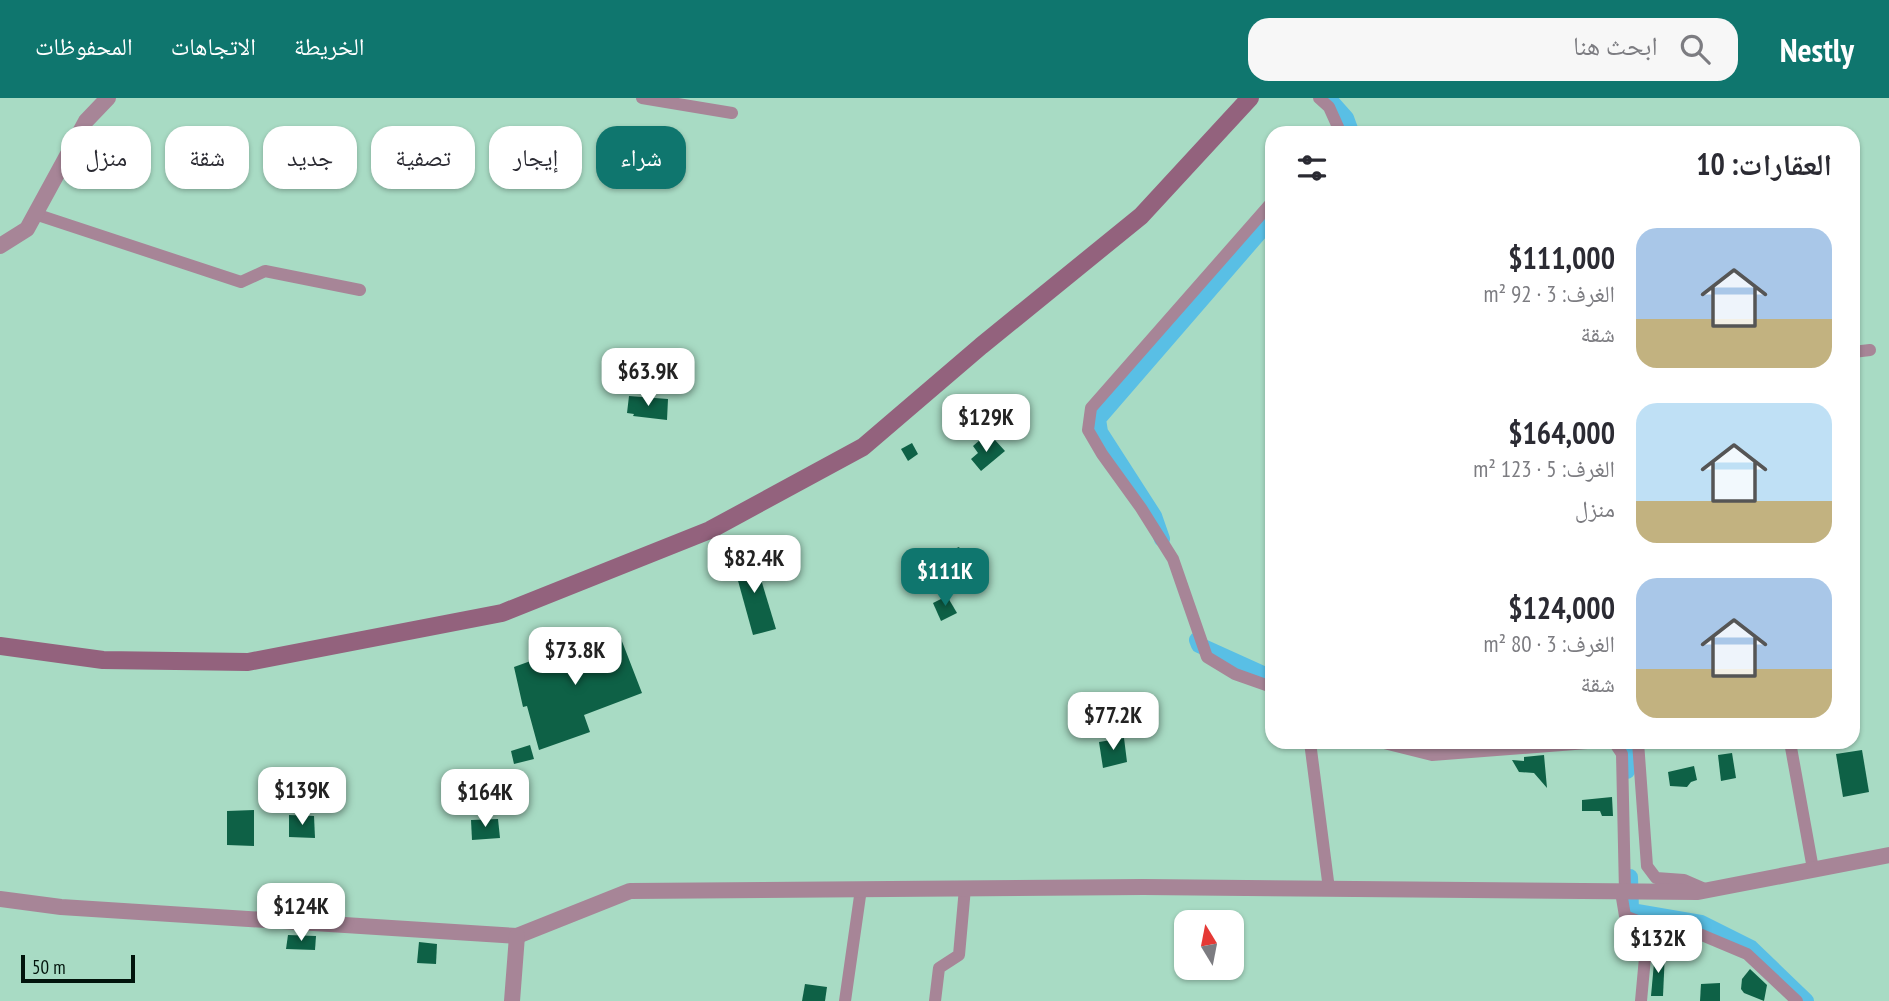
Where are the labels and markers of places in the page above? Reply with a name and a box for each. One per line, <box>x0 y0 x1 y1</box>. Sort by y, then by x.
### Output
pin: $63.9K <box>591 348 705 408</box>
pin: $129K <box>937 394 1035 454</box>
pin: $82.4K <box>697 536 811 595</box>
pin: $111K <box>896 548 994 608</box>
pin: $73.8K <box>518 628 632 687</box>
pin: $77.2K <box>1056 692 1170 752</box>
pin: $139K <box>253 768 351 827</box>
pin: $164K <box>436 770 534 829</box>
pin: $124K <box>252 884 350 943</box>
pin: $132K <box>1609 916 1707 975</box>

